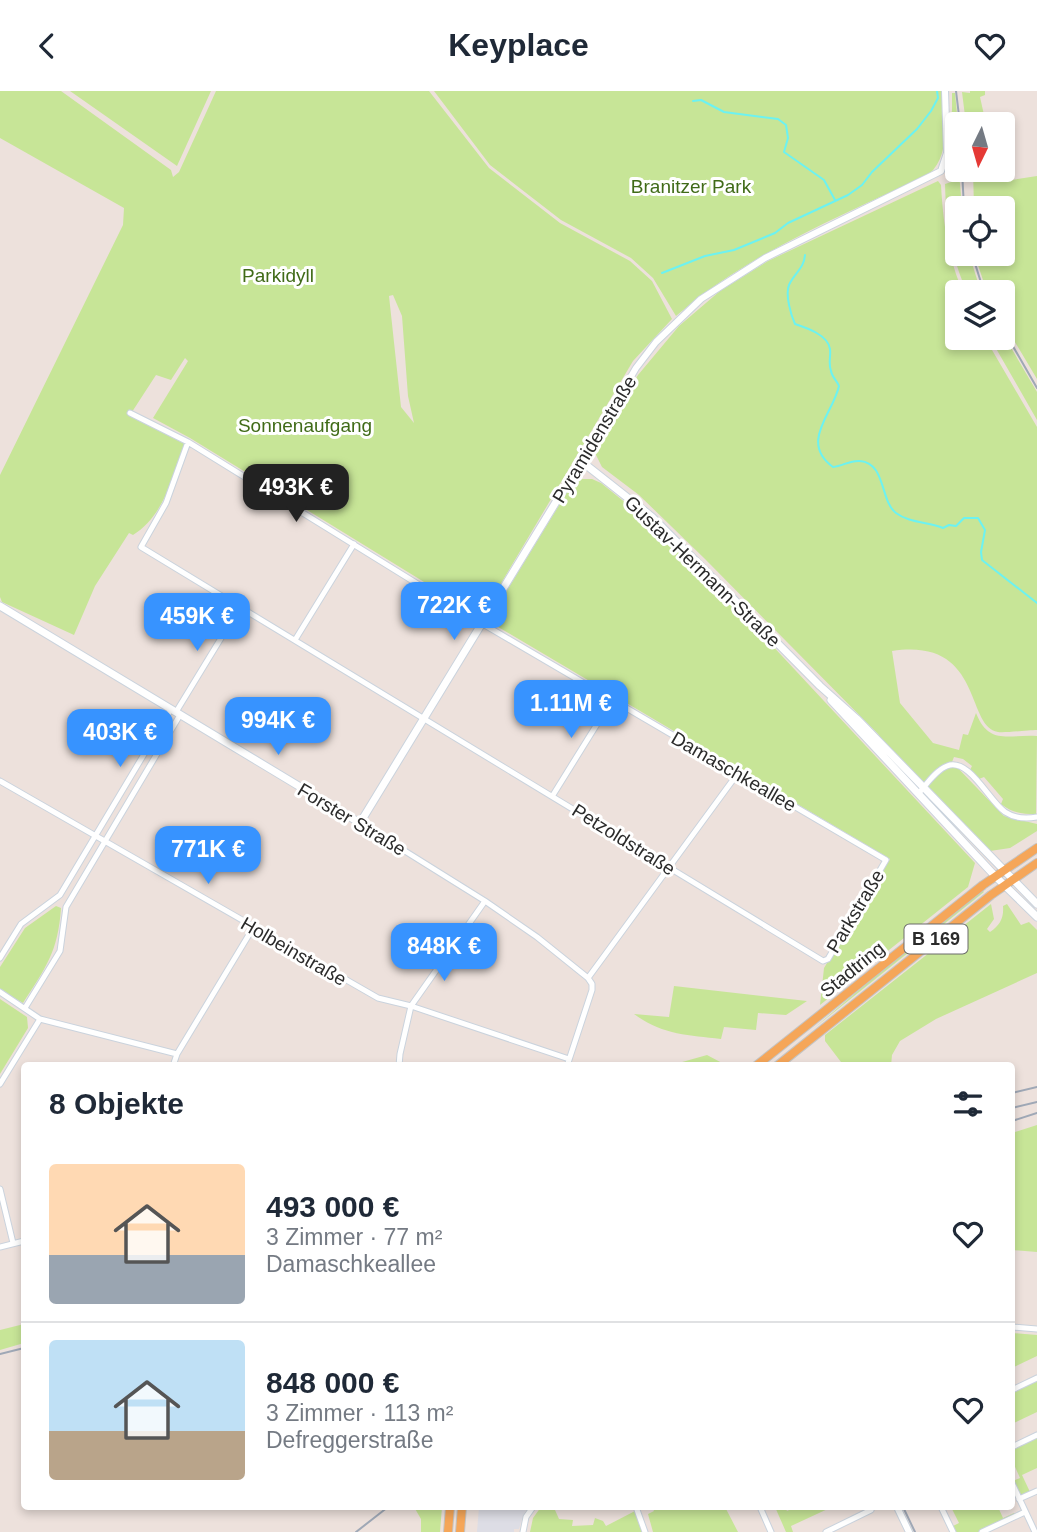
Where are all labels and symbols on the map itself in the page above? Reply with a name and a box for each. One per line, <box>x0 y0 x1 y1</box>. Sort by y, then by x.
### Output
north arrow <box>945 112 1015 182</box>
park label: Branitzer Park <box>631 176 752 197</box>
park label: Parkidyll <box>242 265 314 286</box>
street label: Pyramidenstraße <box>548 372 641 507</box>
park label: Sonnenaufgang <box>238 415 372 436</box>
pin: 493K € <box>239 465 353 524</box>
street label: Gustav-Hermann-Straße <box>621 492 785 651</box>
pin: 722K € <box>397 582 511 642</box>
pin: 459K € <box>140 594 254 653</box>
pin: 1.11M € <box>506 681 636 740</box>
pin: 994K € <box>221 697 335 757</box>
pin: 403K € <box>63 709 177 769</box>
street label: Damaschkeallee <box>668 727 800 816</box>
street label: Forster Straße <box>294 779 410 860</box>
street label: Petzoldstraße <box>568 799 679 879</box>
pin: 771K € <box>151 827 265 886</box>
street label: Parkstraße <box>822 866 888 956</box>
street label: Holbeinstraße <box>237 913 350 990</box>
pin: 848K € <box>387 923 501 983</box>
road number: B 169 <box>904 925 968 953</box>
street label: Stadtring <box>816 937 888 1001</box>

